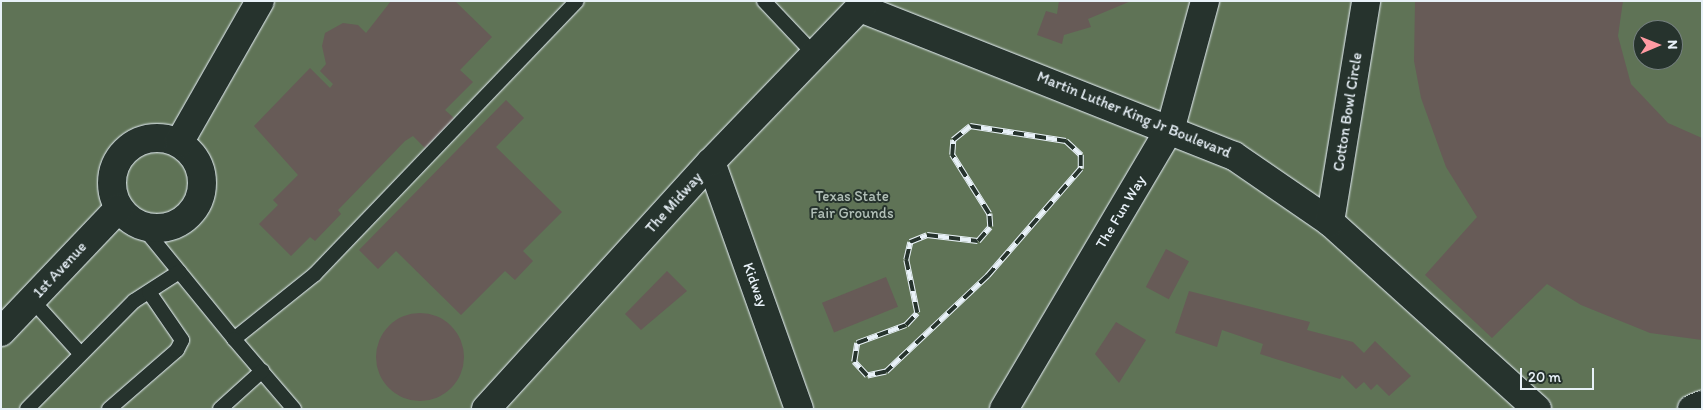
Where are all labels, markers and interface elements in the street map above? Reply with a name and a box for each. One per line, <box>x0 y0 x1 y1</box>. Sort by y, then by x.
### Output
north arrow <box>1633 20 1683 70</box>
text: N <box>1664 40 1681 50</box>
street label: Cotton Bowl Circle <box>1330 51 1366 173</box>
street label: Martin Luther King Jr Boulevard <box>1034 68 1234 162</box>
street label: The Midway <box>642 169 706 237</box>
street label: The Fun Way <box>1092 172 1150 252</box>
park label: Texas State Fair Grounds <box>810 187 894 222</box>
street label: 1st Avenue <box>30 238 90 302</box>
street label: Kidway <box>739 260 771 310</box>
scale bar <box>1523 358 1597 390</box>
text: 20 m <box>1528 368 1561 386</box>

